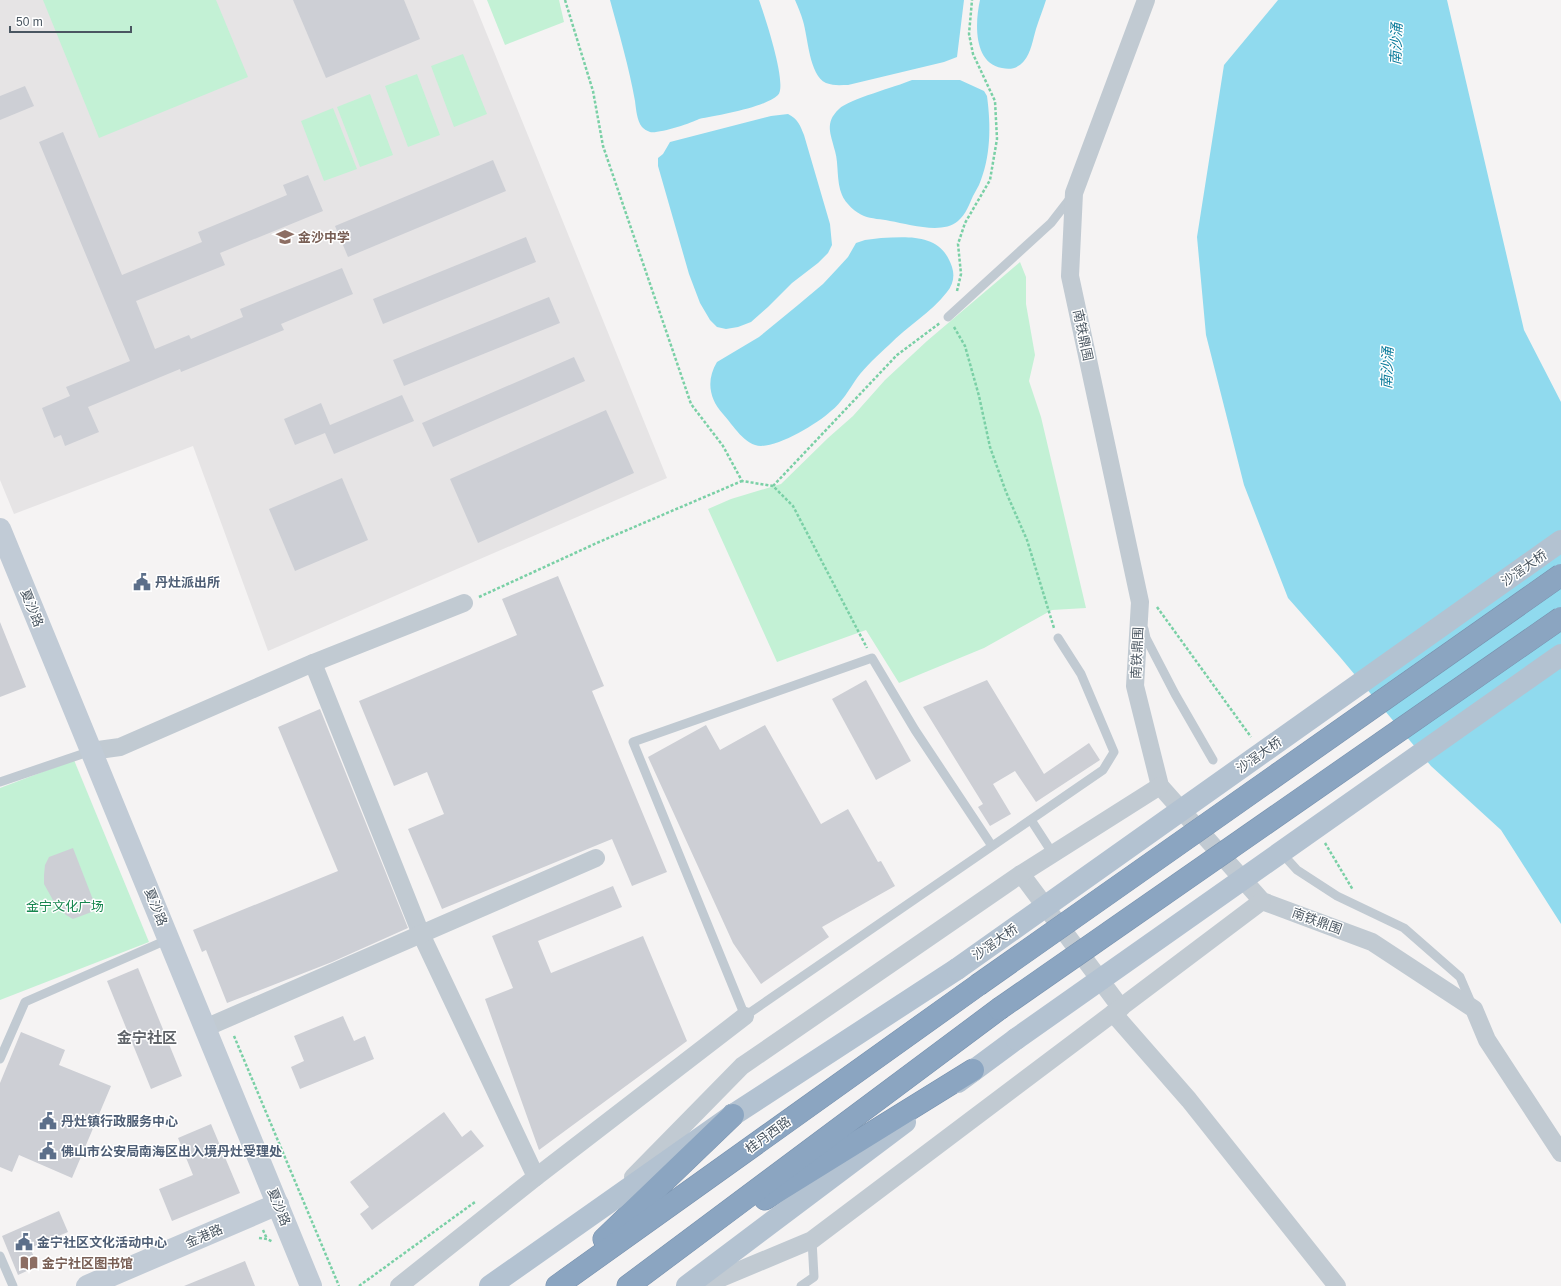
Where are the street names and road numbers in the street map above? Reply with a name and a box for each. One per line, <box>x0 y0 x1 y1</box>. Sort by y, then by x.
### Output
street label: 南铁鼎围 <box>1070 308 1096 362</box>
street label: 沙滘大桥 <box>1498 547 1550 589</box>
street label: 夏沙路 <box>18 587 46 629</box>
street label: 南铁鼎围 <box>1128 627 1146 679</box>
street label: 沙滘大桥 <box>1233 734 1285 776</box>
street label: 夏沙路 <box>142 886 170 928</box>
street label: 南铁鼎围 <box>1290 905 1344 937</box>
street label: 沙滘大桥 <box>969 921 1021 963</box>
street label: 桂丹西路 <box>743 1114 793 1156</box>
street label: 夏沙路 <box>265 1186 293 1228</box>
street label: 金港路 <box>183 1221 225 1251</box>

